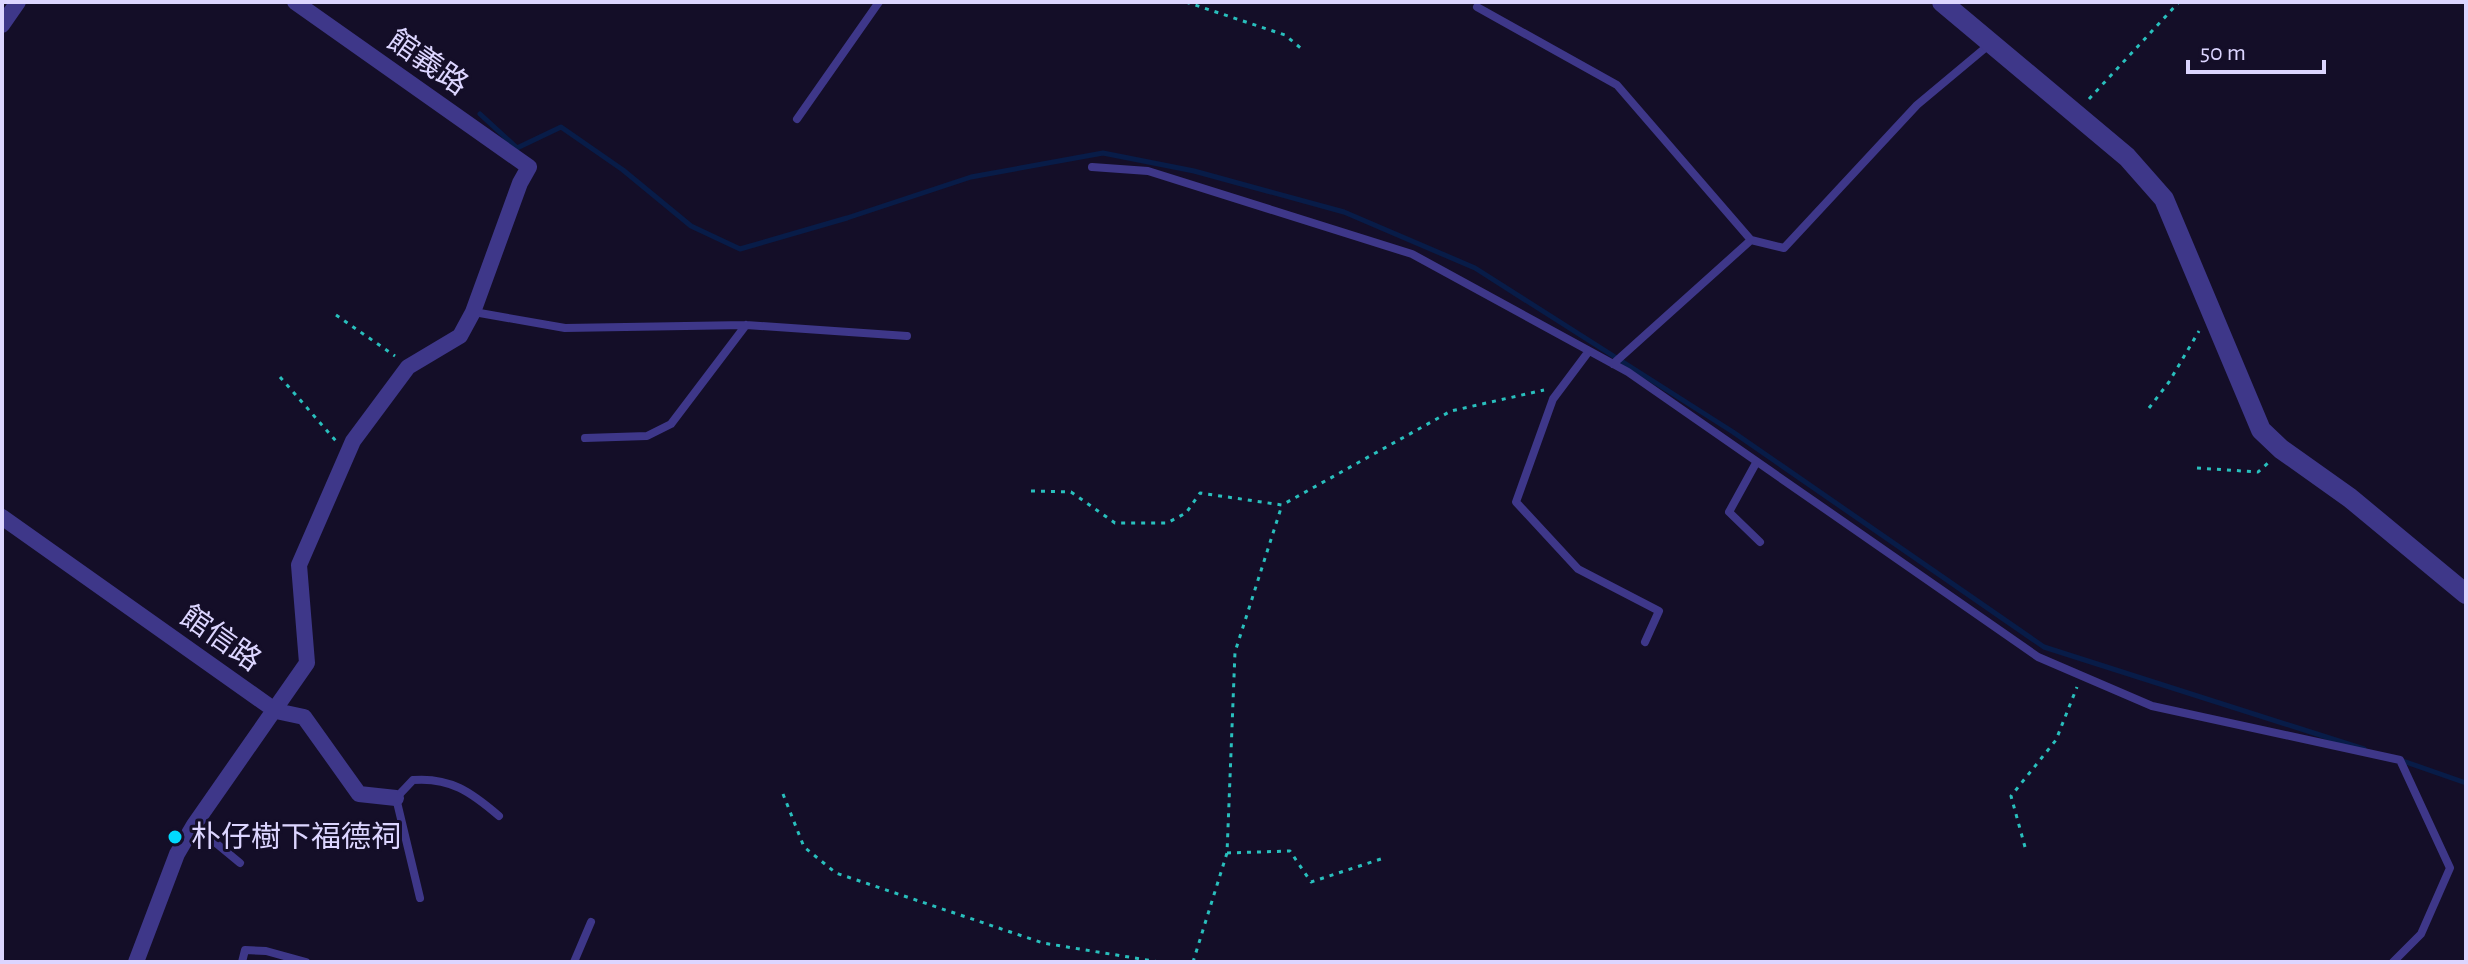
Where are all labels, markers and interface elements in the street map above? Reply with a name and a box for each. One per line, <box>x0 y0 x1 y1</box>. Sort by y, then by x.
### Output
street label: 館義路 <box>382 23 474 101</box>
scale bar <box>2188 24 2324 74</box>
text: 50 m <box>2200 41 2246 65</box>
street label: 館信路 <box>175 599 267 677</box>
place label: 朴仔樹下福德祠 <box>191 821 401 853</box>
marker: 朴仔樹下福德祠 <box>166 828 184 846</box>

